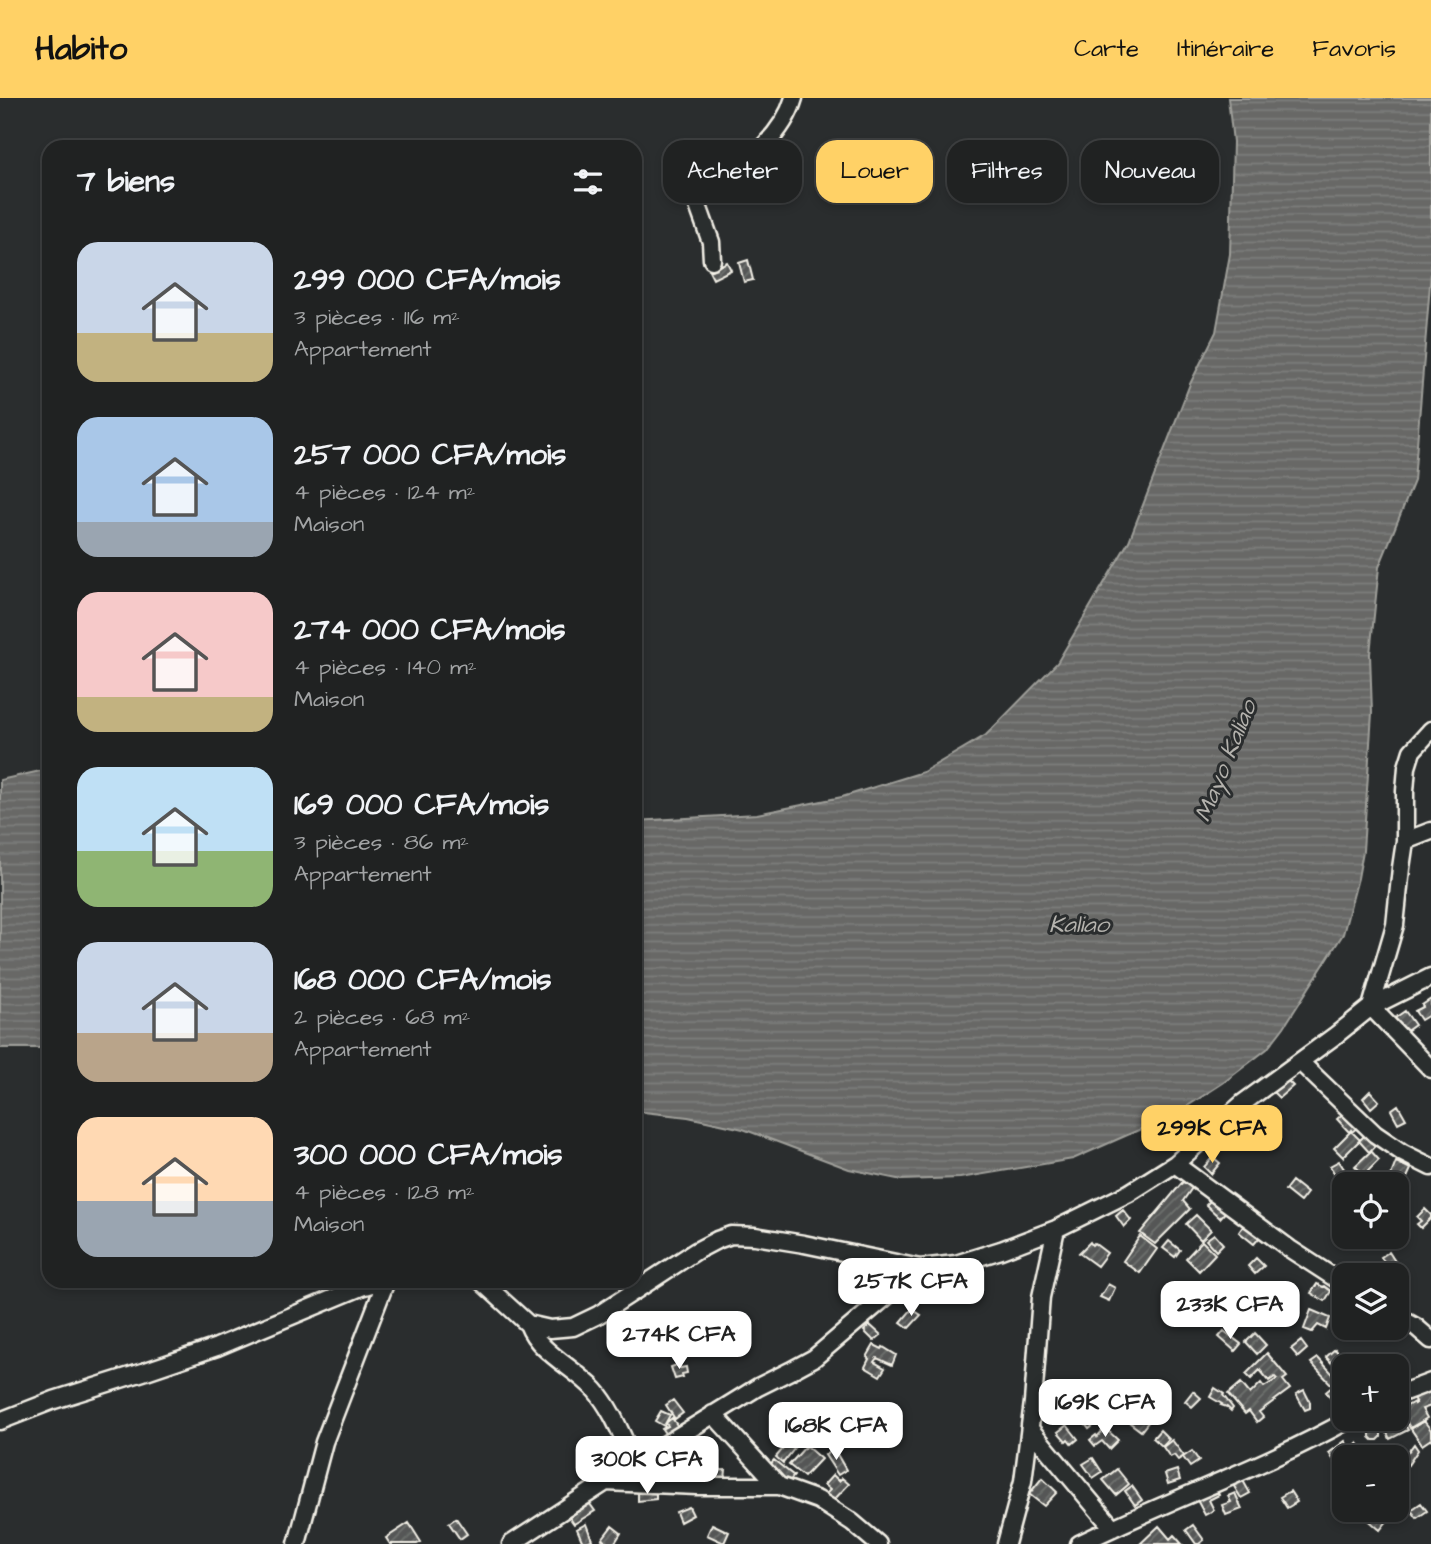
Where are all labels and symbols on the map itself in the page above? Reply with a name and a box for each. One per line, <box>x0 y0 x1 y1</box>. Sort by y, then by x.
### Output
water label: Mayo Kaliao <box>1186 694 1266 827</box>
water label: Kaliao <box>1049 908 1110 942</box>
pin: 299K CFA <box>1140 1105 1284 1165</box>
pin: 257K CFA <box>839 1258 983 1318</box>
pin: 233K CFA <box>1158 1282 1302 1341</box>
pin: 274K CFA <box>607 1312 751 1371</box>
pin: 169K CFA <box>1033 1380 1177 1439</box>
pin: 168K CFA <box>764 1402 908 1462</box>
pin: 300K CFA <box>575 1436 719 1496</box>

